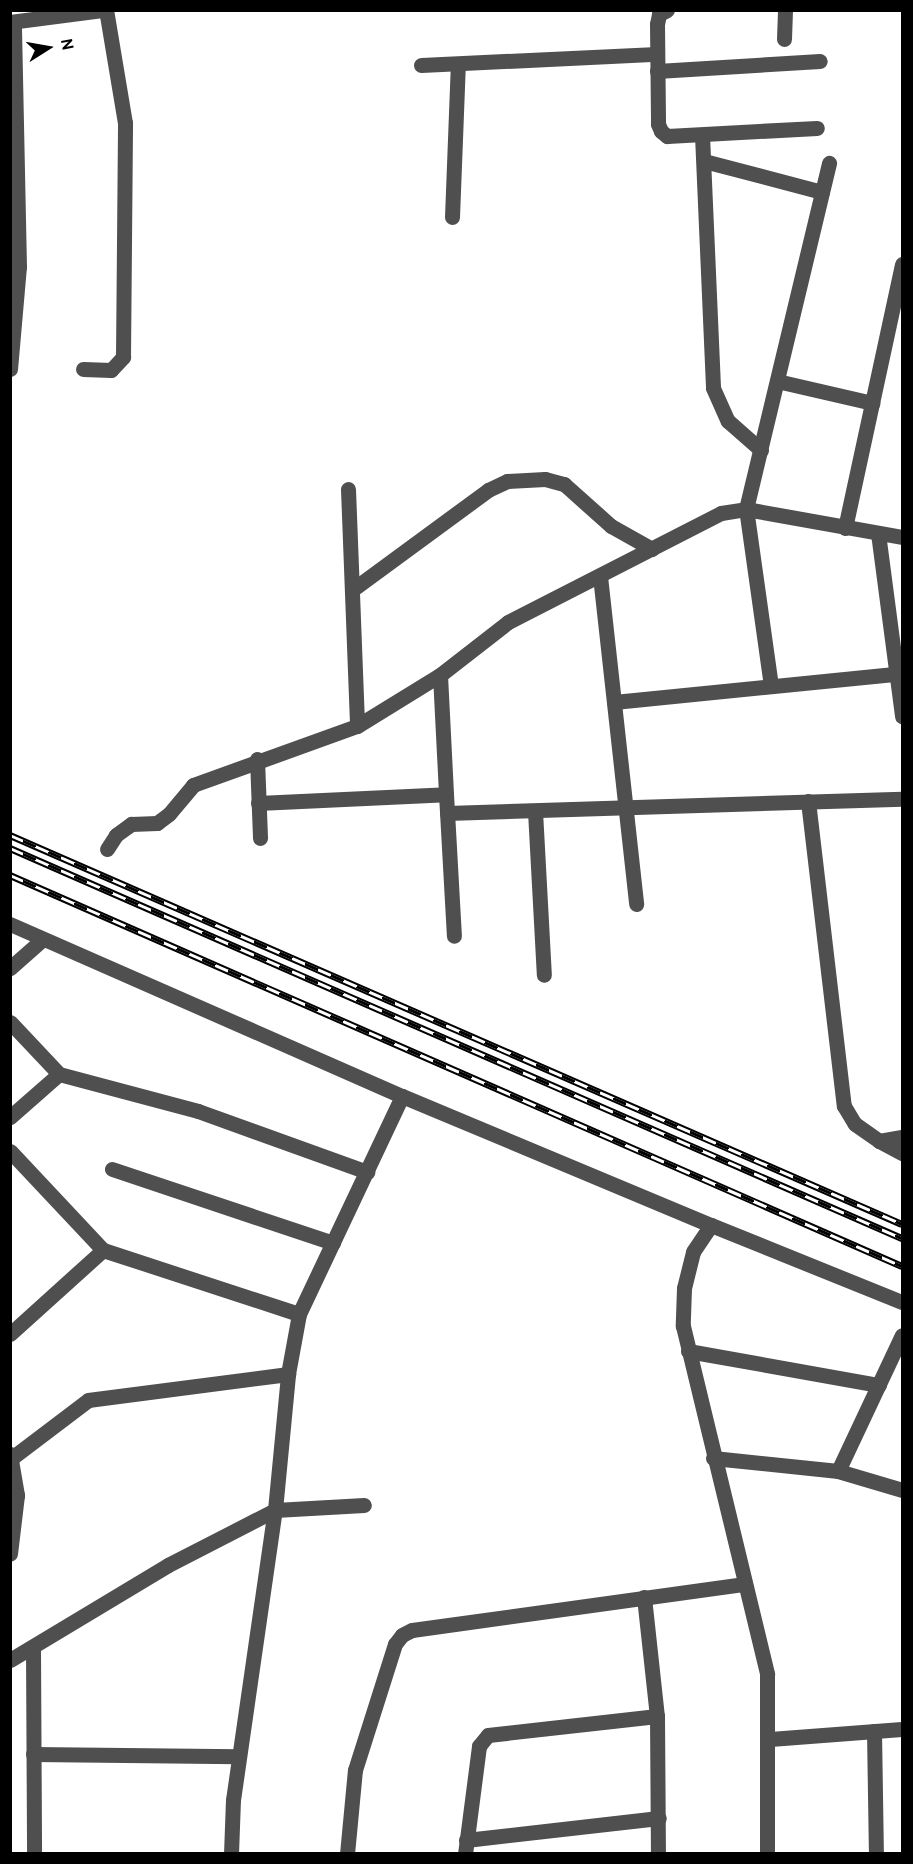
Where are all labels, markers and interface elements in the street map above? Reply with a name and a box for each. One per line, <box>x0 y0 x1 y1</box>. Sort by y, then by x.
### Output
north arrow <box>18 18 78 78</box>
text: N <box>55 37 77 52</box>

